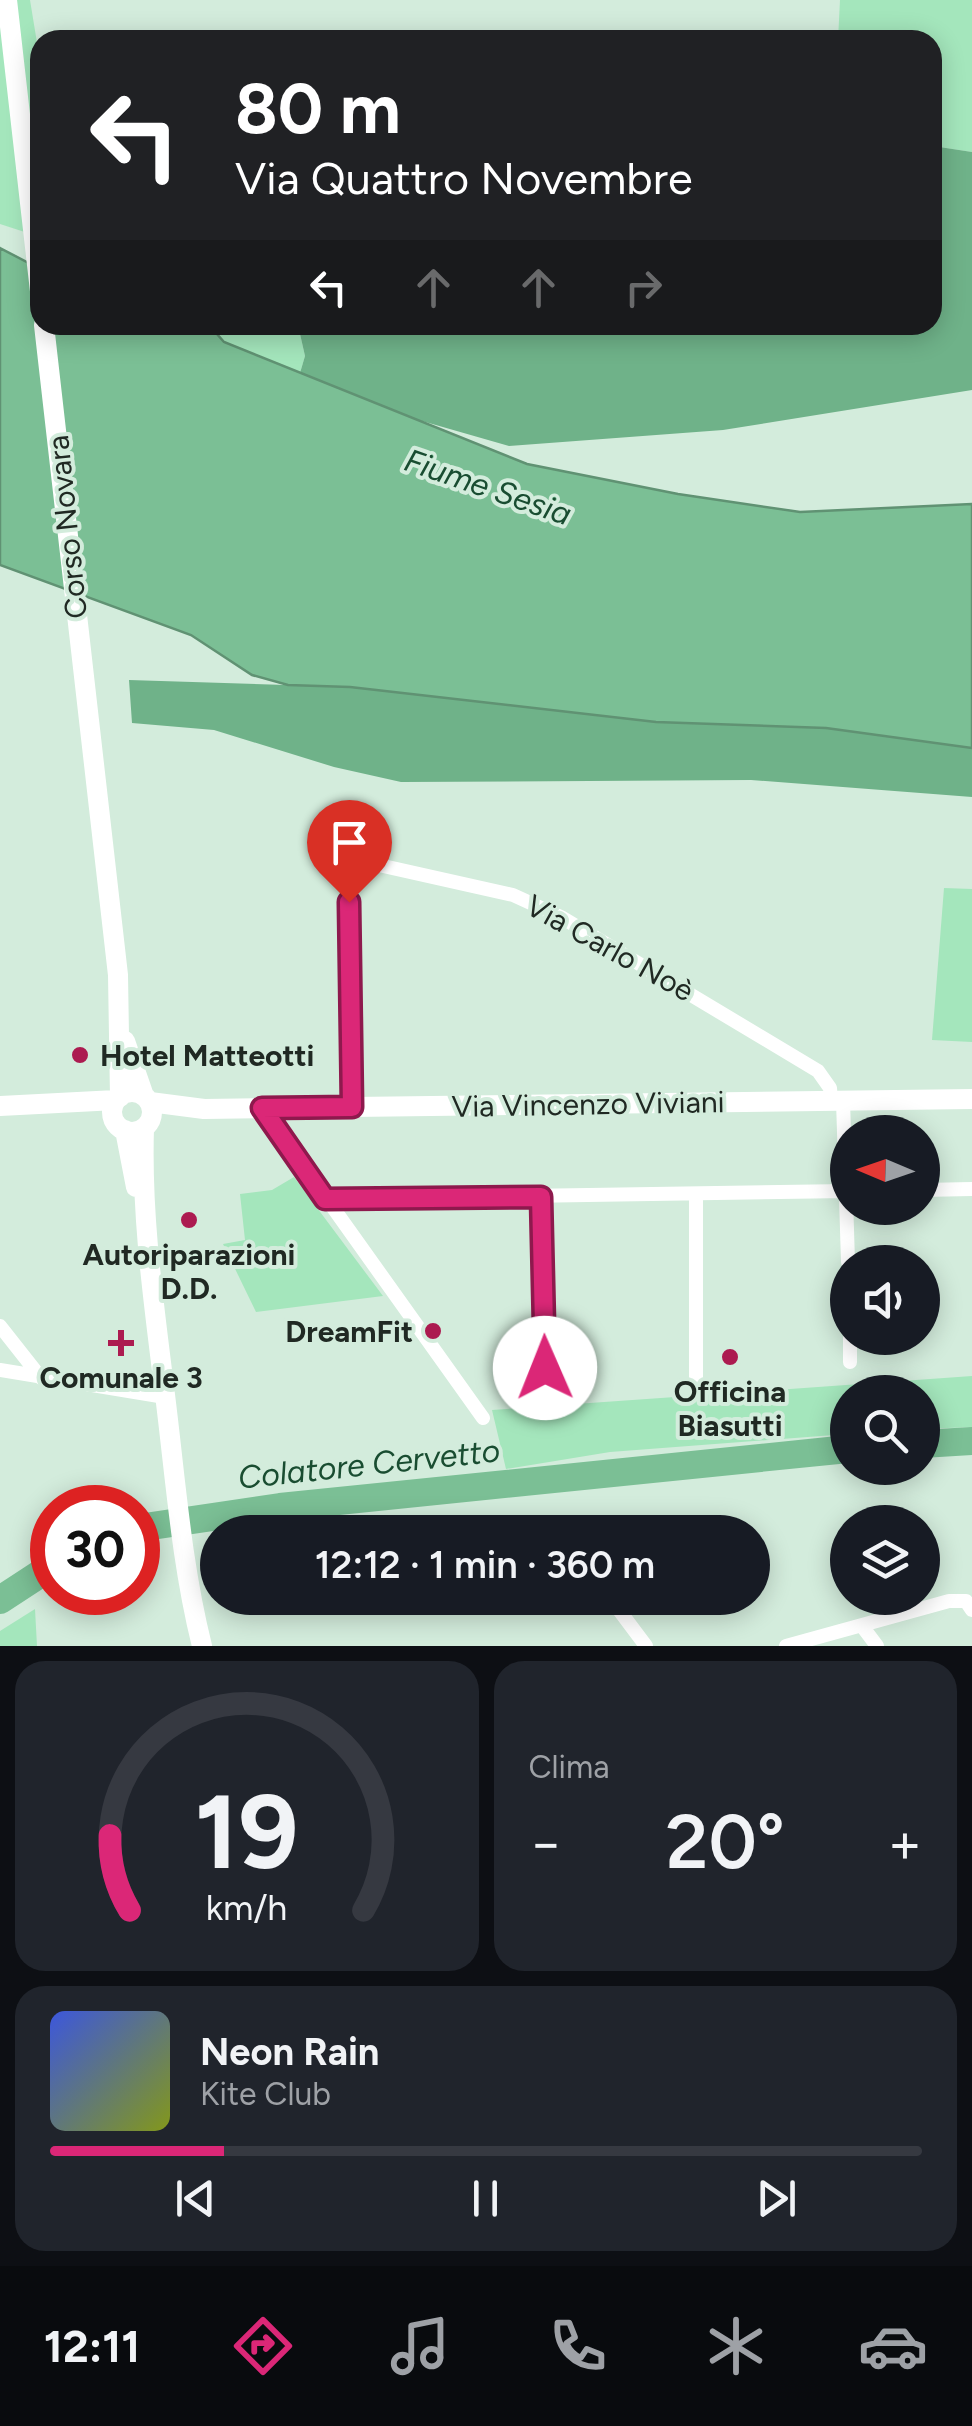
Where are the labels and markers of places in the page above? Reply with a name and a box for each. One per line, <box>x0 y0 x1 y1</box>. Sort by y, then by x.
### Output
pin <box>307 800 392 903</box>
place label: Hotel Matteotti <box>100 1037 314 1074</box>
marker: Hotel Matteotti <box>69 1044 91 1066</box>
marker: Autoriparazioni D.D. <box>178 1209 200 1231</box>
place label: Autoriparazioni D.D. <box>83 1236 295 1307</box>
place label: DreamFit <box>285 1313 413 1350</box>
marker: DreamFit <box>422 1320 444 1342</box>
marker: Comunale 3 <box>110 1332 132 1354</box>
marker: Officina Biasutti <box>719 1346 741 1368</box>
place label: Comunale 3 <box>39 1359 203 1396</box>
place label: Officina Biasutti <box>674 1373 786 1444</box>

